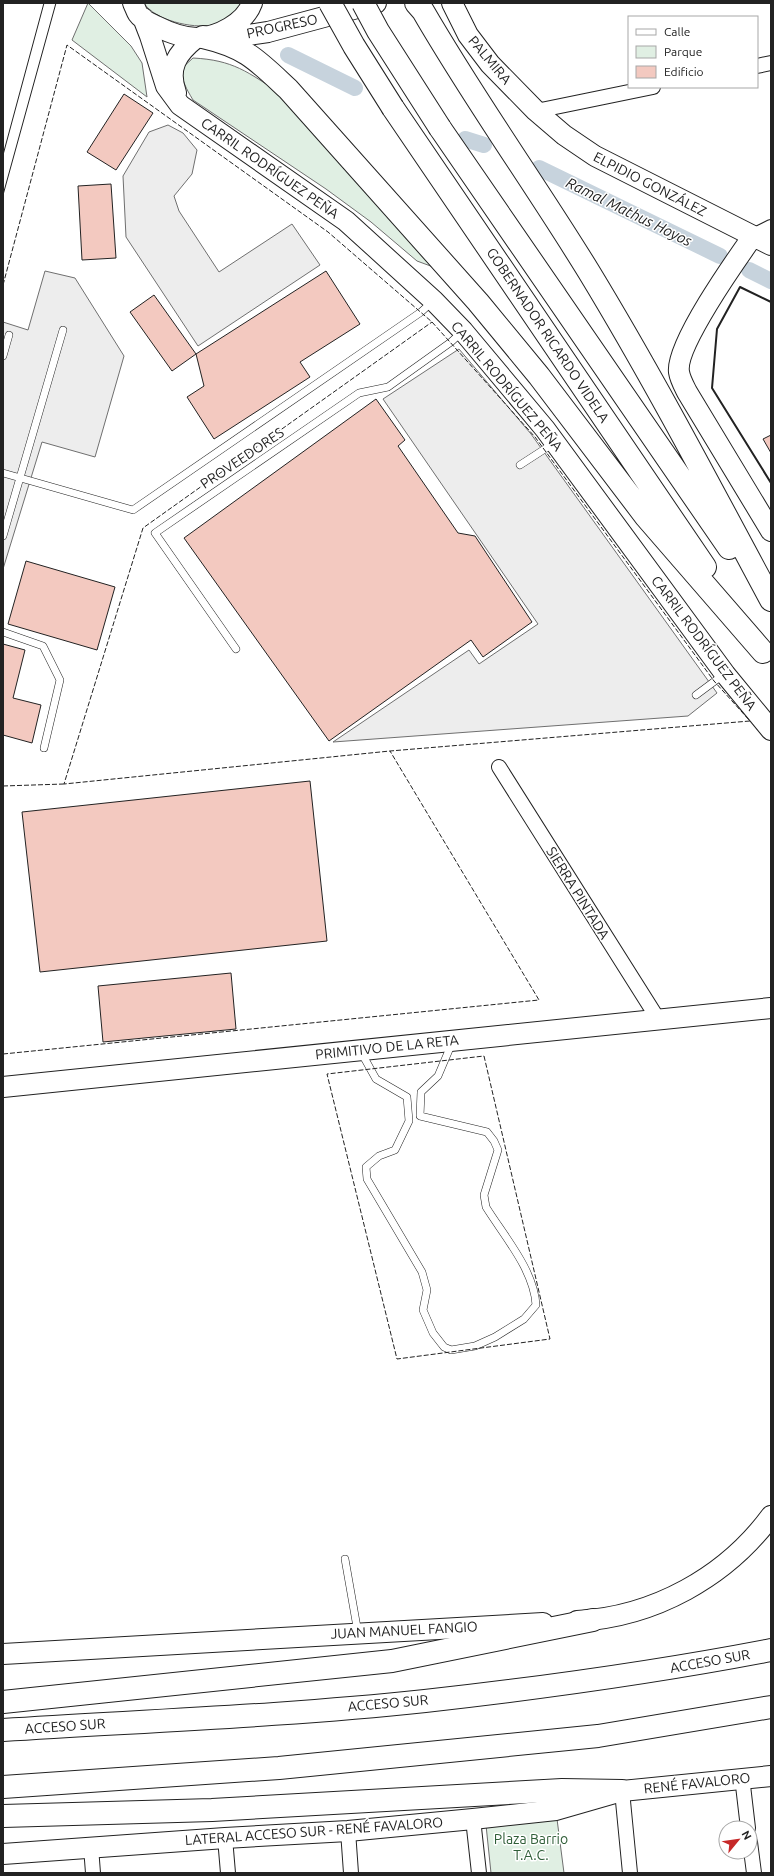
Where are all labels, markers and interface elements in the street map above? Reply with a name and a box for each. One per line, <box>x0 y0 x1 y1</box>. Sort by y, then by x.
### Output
street label: PROGRESO <box>245 11 319 41</box>
legend <box>628 16 758 88</box>
text: Calle <box>664 25 690 38</box>
street label: PALMIRA <box>465 33 515 87</box>
text: Parque <box>664 45 702 58</box>
text: Edificio <box>664 65 704 78</box>
street label: CARRIL RODRÍGUEZ PEÑA <box>198 113 342 222</box>
street label: ELPIDIO GONZÁLEZ <box>591 148 710 219</box>
water label: Ramal Mathus Hoyos <box>564 174 696 250</box>
street label: GOBERNADOR RICARDO VIDELA <box>483 245 613 425</box>
street label: CARRIL RODRÍGUEZ PEÑA <box>448 317 567 454</box>
street label: PROVEEDORES <box>197 424 287 492</box>
street label: CARRIL RODRÍGUEZ PEÑA <box>648 572 761 713</box>
street label: SIERRA PINTADA <box>543 844 613 942</box>
street label: PRIMITIVO DE LA RETA <box>315 1032 459 1062</box>
street label: JUAN MANUEL FANGIO <box>330 1618 478 1642</box>
street label: ACCESO SUR <box>669 1646 751 1676</box>
street label: ACCESO SUR <box>347 1691 429 1714</box>
street label: ACCESO SUR <box>24 1715 106 1737</box>
street label: RENÉ FAVALORO <box>643 1768 751 1797</box>
street label: LATERAL ACCESO SUR - RENÉ FAVALORO <box>184 1813 444 1848</box>
north arrow <box>718 1820 758 1860</box>
text: N <box>740 1829 754 1842</box>
park label: Plaza Barrio T.A.C. <box>494 1831 568 1863</box>

